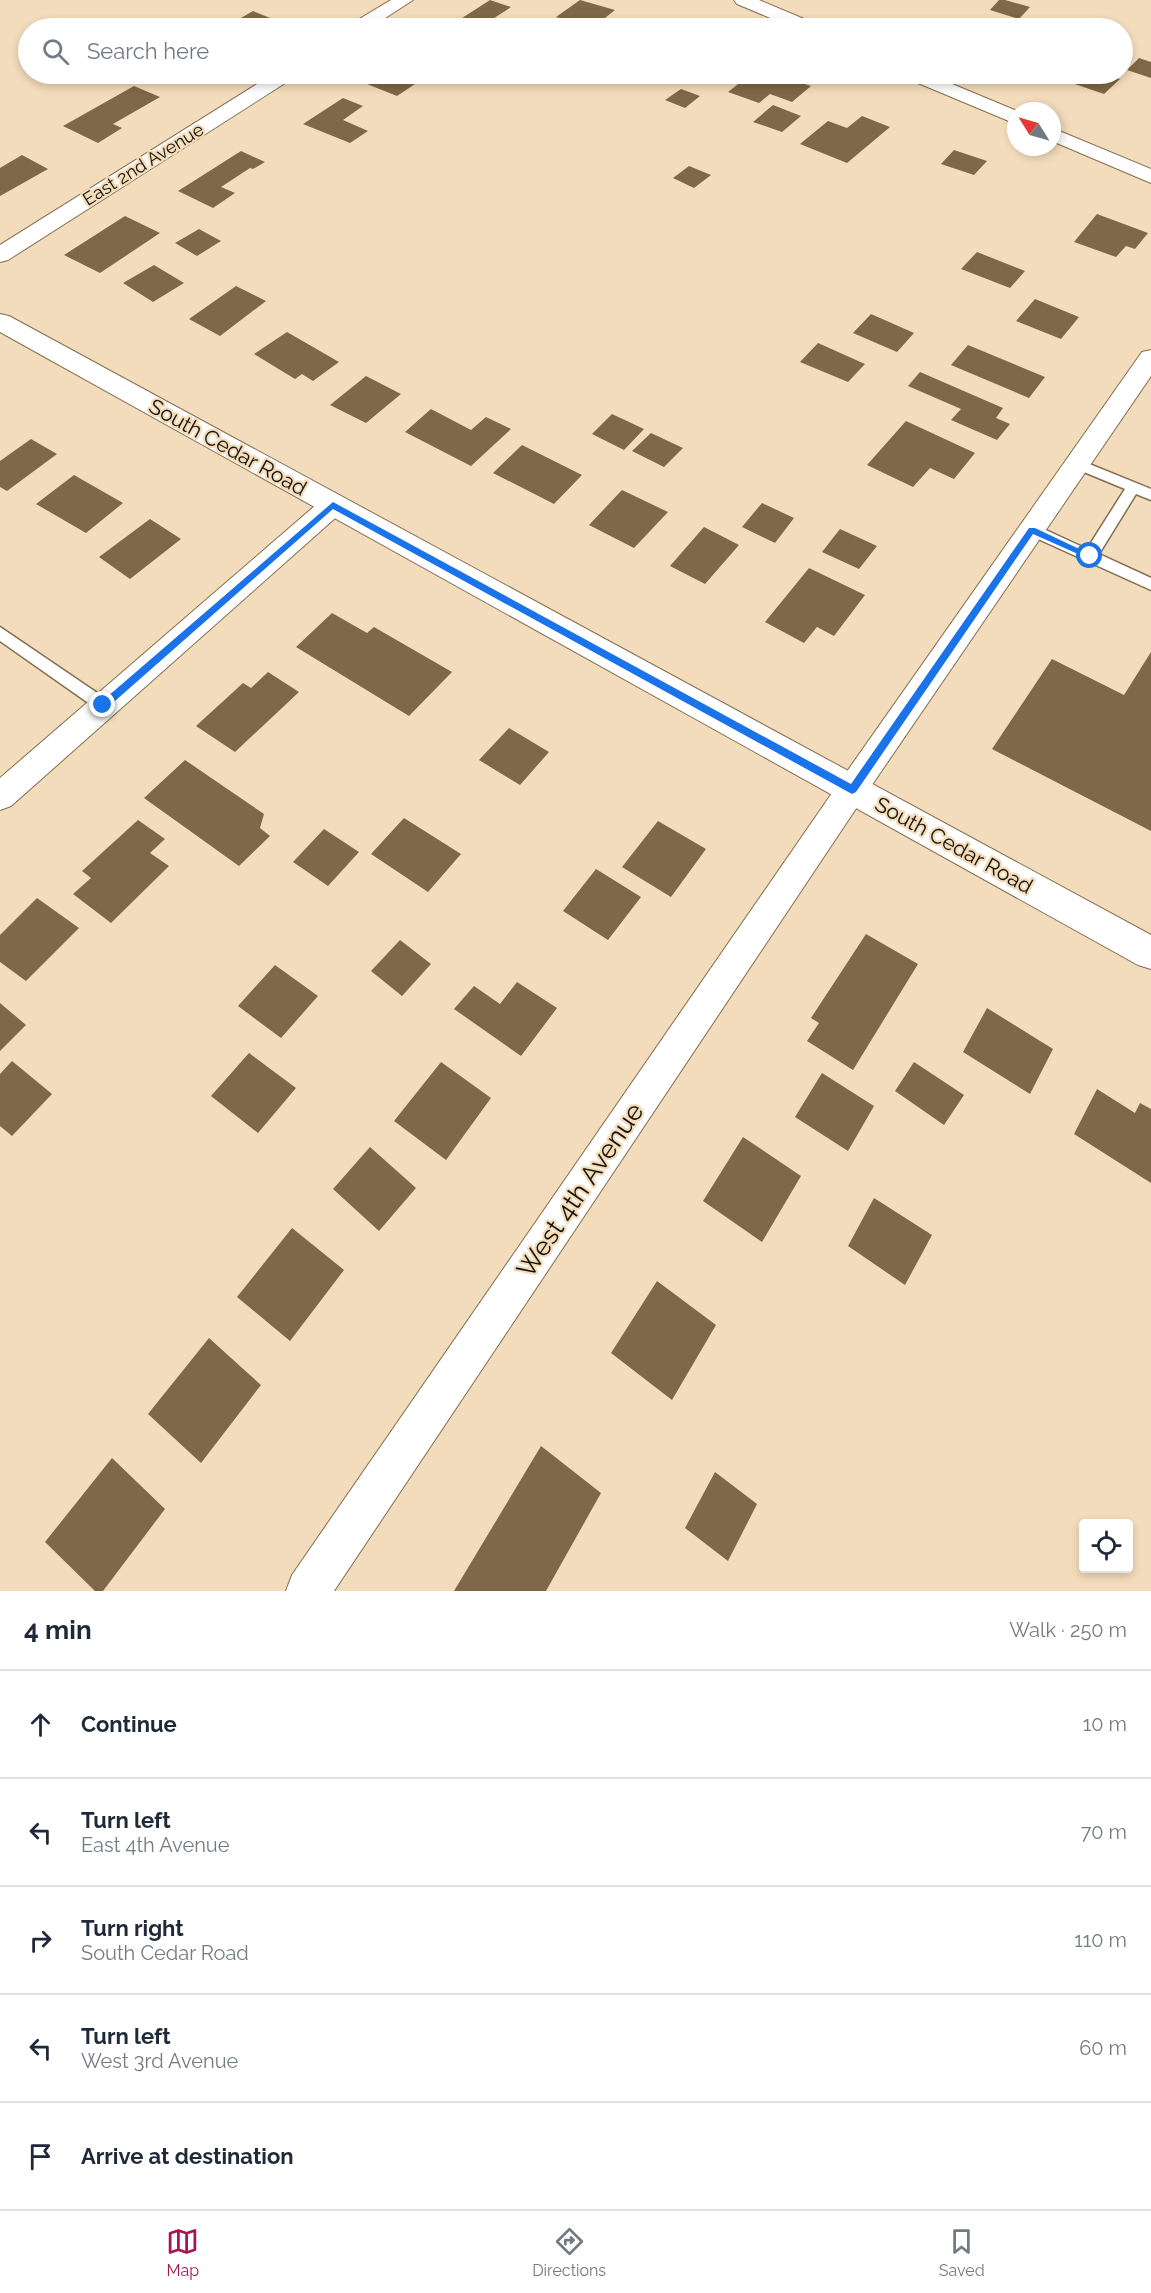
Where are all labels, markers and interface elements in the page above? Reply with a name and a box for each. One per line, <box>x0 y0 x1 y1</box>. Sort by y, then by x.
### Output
search box <box>18 18 1133 84</box>
icon: search <box>39 35 72 68</box>
text: Search here <box>87 38 209 64</box>
north arrow <box>1007 102 1061 156</box>
street label: East 2nd Avenue <box>79 118 208 210</box>
street label: South Cedar Road <box>145 393 311 501</box>
route start <box>1076 542 1102 568</box>
route end <box>89 691 115 717</box>
street label: South Cedar Road <box>871 791 1037 899</box>
street label: West 4th Avenue <box>511 1097 649 1283</box>
map controls <box>1079 1519 1133 1573</box>
button: locate <box>1079 1519 1133 1573</box>
text: 4 min <box>24 1615 92 1645</box>
text: Walk · 250 m <box>1009 1618 1127 1642</box>
icon: ahead <box>24 1708 57 1741</box>
text: Continue <box>81 1711 177 1737</box>
text: 10 m <box>1083 1712 1127 1736</box>
text: Turn left <box>81 1807 171 1833</box>
icon: left <box>24 1816 57 1849</box>
text: 70 m <box>1081 1820 1127 1844</box>
text: East 4th Avenue <box>81 1833 229 1857</box>
text: Turn right <box>81 1915 184 1941</box>
icon: right <box>24 1924 57 1957</box>
text: 110 m <box>1074 1928 1127 1952</box>
text: South Cedar Road <box>81 1941 249 1965</box>
text: Turn left <box>81 2023 171 2049</box>
icon: left <box>24 2032 57 2065</box>
text: 60 m <box>1079 2036 1127 2060</box>
text: West 3rd Avenue <box>81 2049 238 2073</box>
icon: arrive <box>24 2140 57 2173</box>
text: Arrive at destination <box>81 2143 294 2169</box>
tab: Map <box>166 2225 199 2280</box>
tab: Directions <box>532 2225 606 2280</box>
tab: Saved <box>939 2225 985 2280</box>

